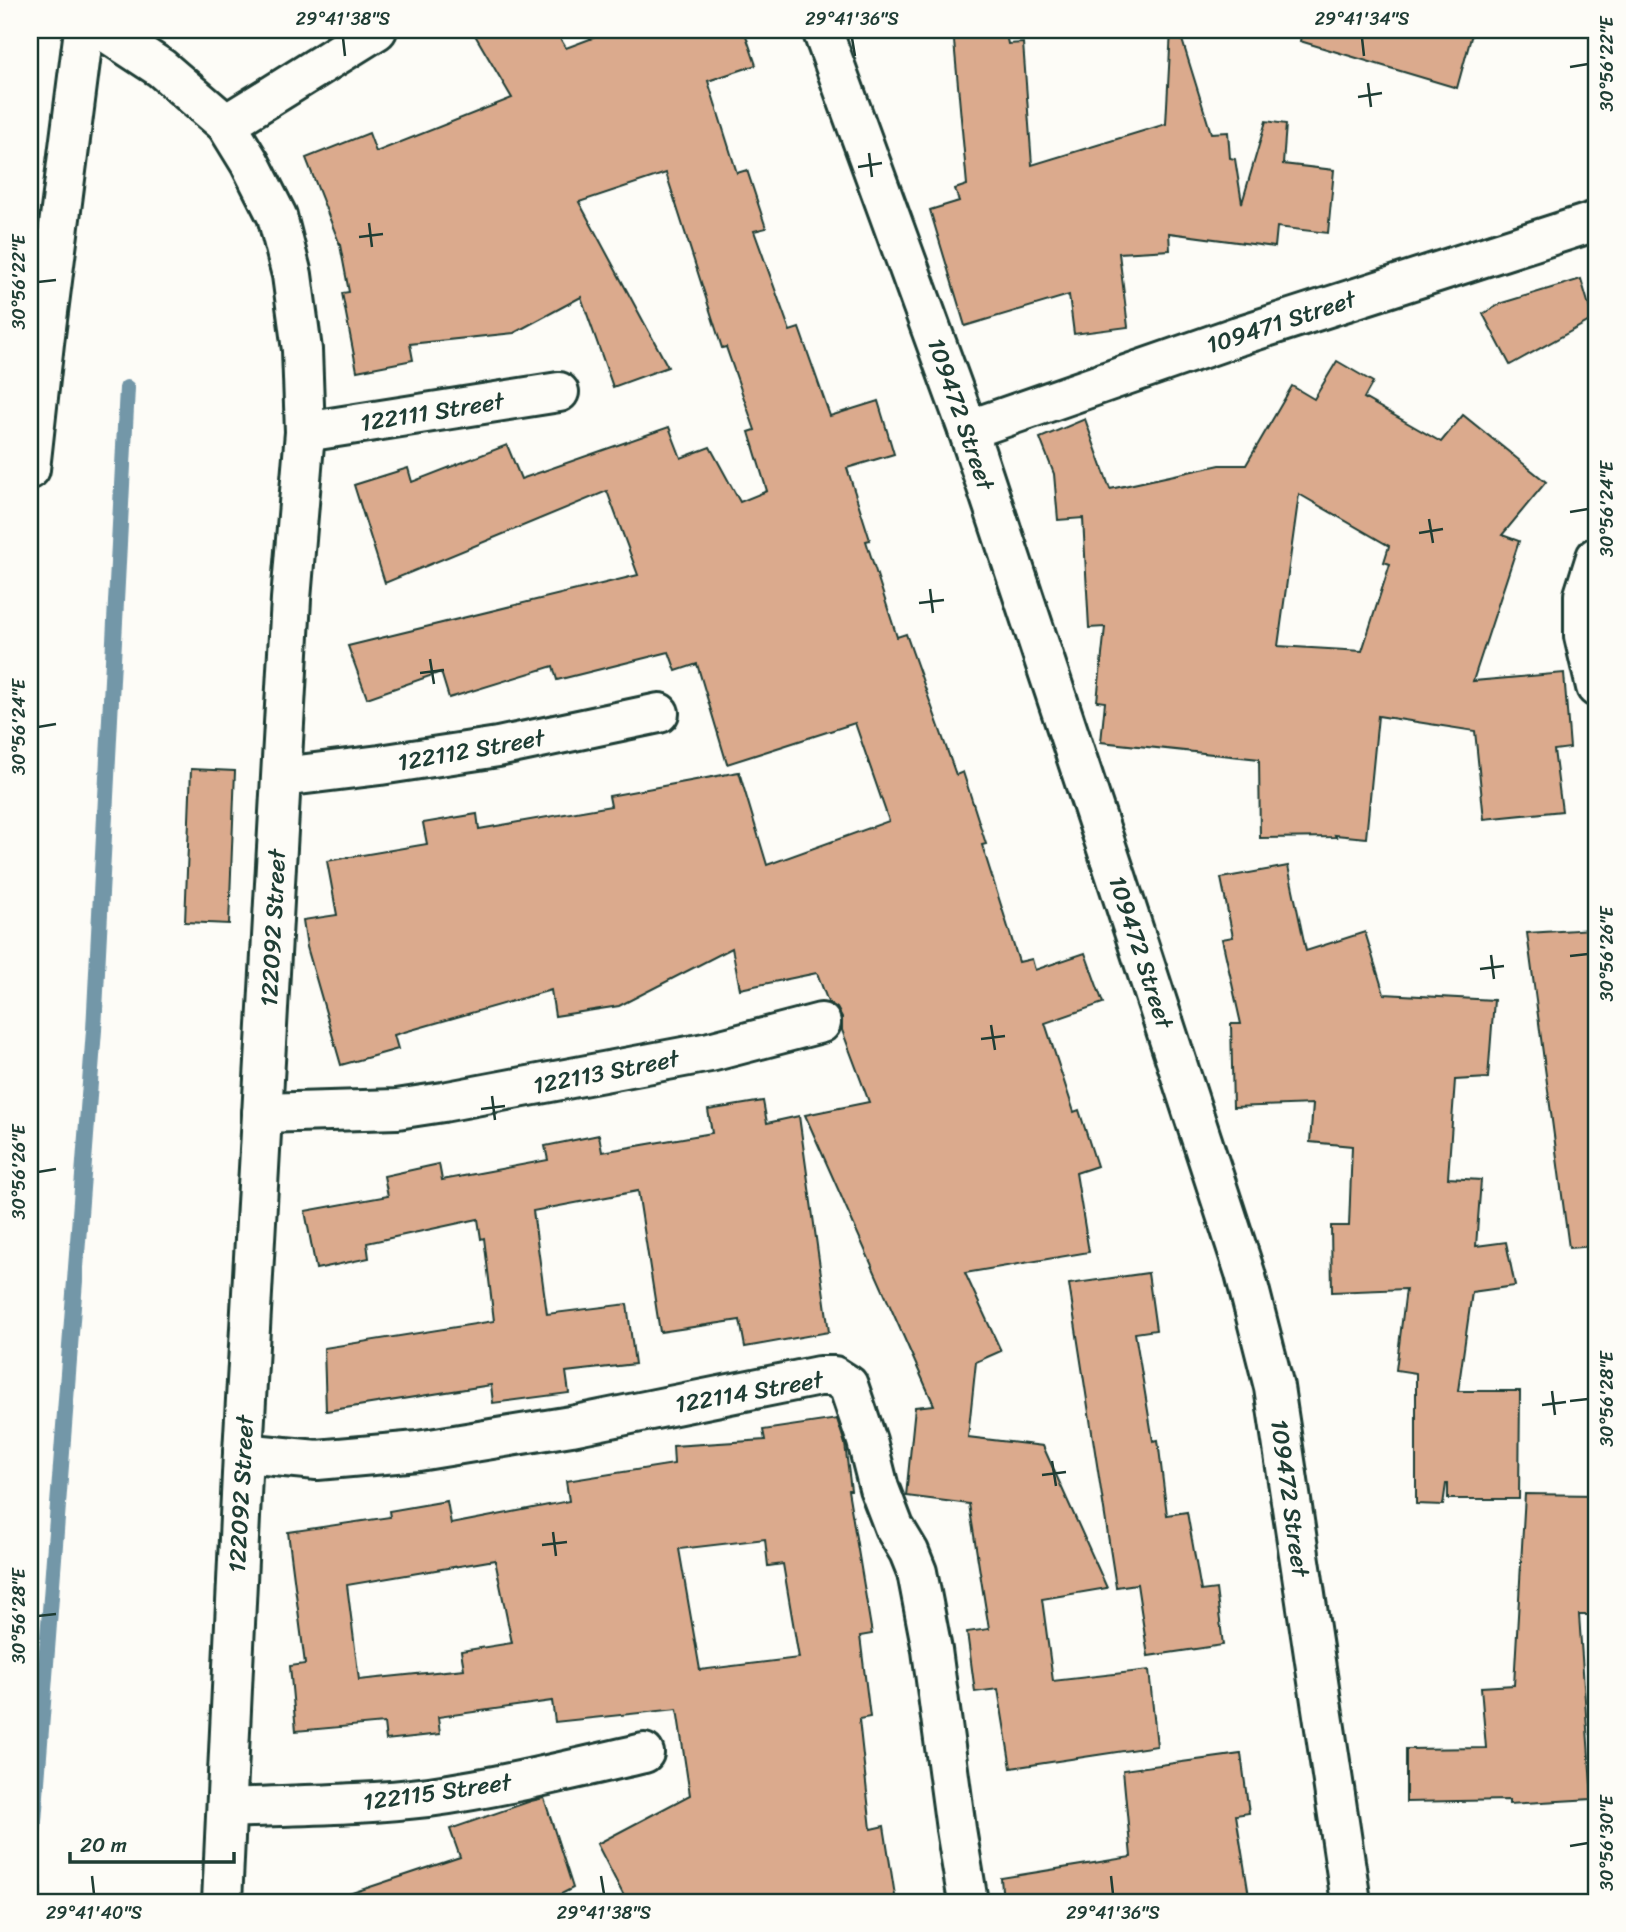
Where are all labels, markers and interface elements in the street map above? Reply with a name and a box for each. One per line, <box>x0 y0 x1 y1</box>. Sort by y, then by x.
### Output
text: 29°41'38"S <box>296 3 390 35</box>
text: 29°41'36"S <box>805 3 899 35</box>
text: 29°41'34"S <box>1315 3 1409 35</box>
text: 30°56'22"E <box>1591 15 1623 112</box>
text: 30°56'22"E <box>3 233 35 330</box>
street label: 109471 Street <box>1201 278 1363 366</box>
street label: 109472 Street <box>915 332 1007 497</box>
street label: 122111 Street <box>357 380 508 444</box>
text: 30°56'24"E <box>1591 460 1623 557</box>
text: 30°56'24"E <box>3 678 35 775</box>
street label: 122112 Street <box>394 716 549 784</box>
street label: 122092 Street <box>248 847 298 1008</box>
street label: 109472 Street <box>1096 870 1186 1035</box>
text: 30°56'26"E <box>1591 906 1623 1001</box>
street label: 122113 Street <box>529 1037 684 1107</box>
text: 30°56'26"E <box>3 1124 35 1219</box>
text: 30°56'28"E <box>1591 1350 1623 1447</box>
street label: 122114 Street <box>672 1358 828 1426</box>
street label: 122092 Street <box>216 1413 266 1574</box>
street label: 109472 Street <box>1258 1416 1322 1581</box>
text: 30°56'28"E <box>3 1567 35 1664</box>
street label: 122115 Street <box>360 1761 515 1823</box>
text: 30°56'30"E <box>1591 1794 1623 1891</box>
scale bar <box>70 1820 234 1864</box>
text: 20 m <box>80 1826 127 1864</box>
text: 29°41'40"S <box>46 1897 142 1929</box>
text: 29°41'38"S <box>557 1897 651 1929</box>
text: 29°41'36"S <box>1066 1897 1160 1929</box>

